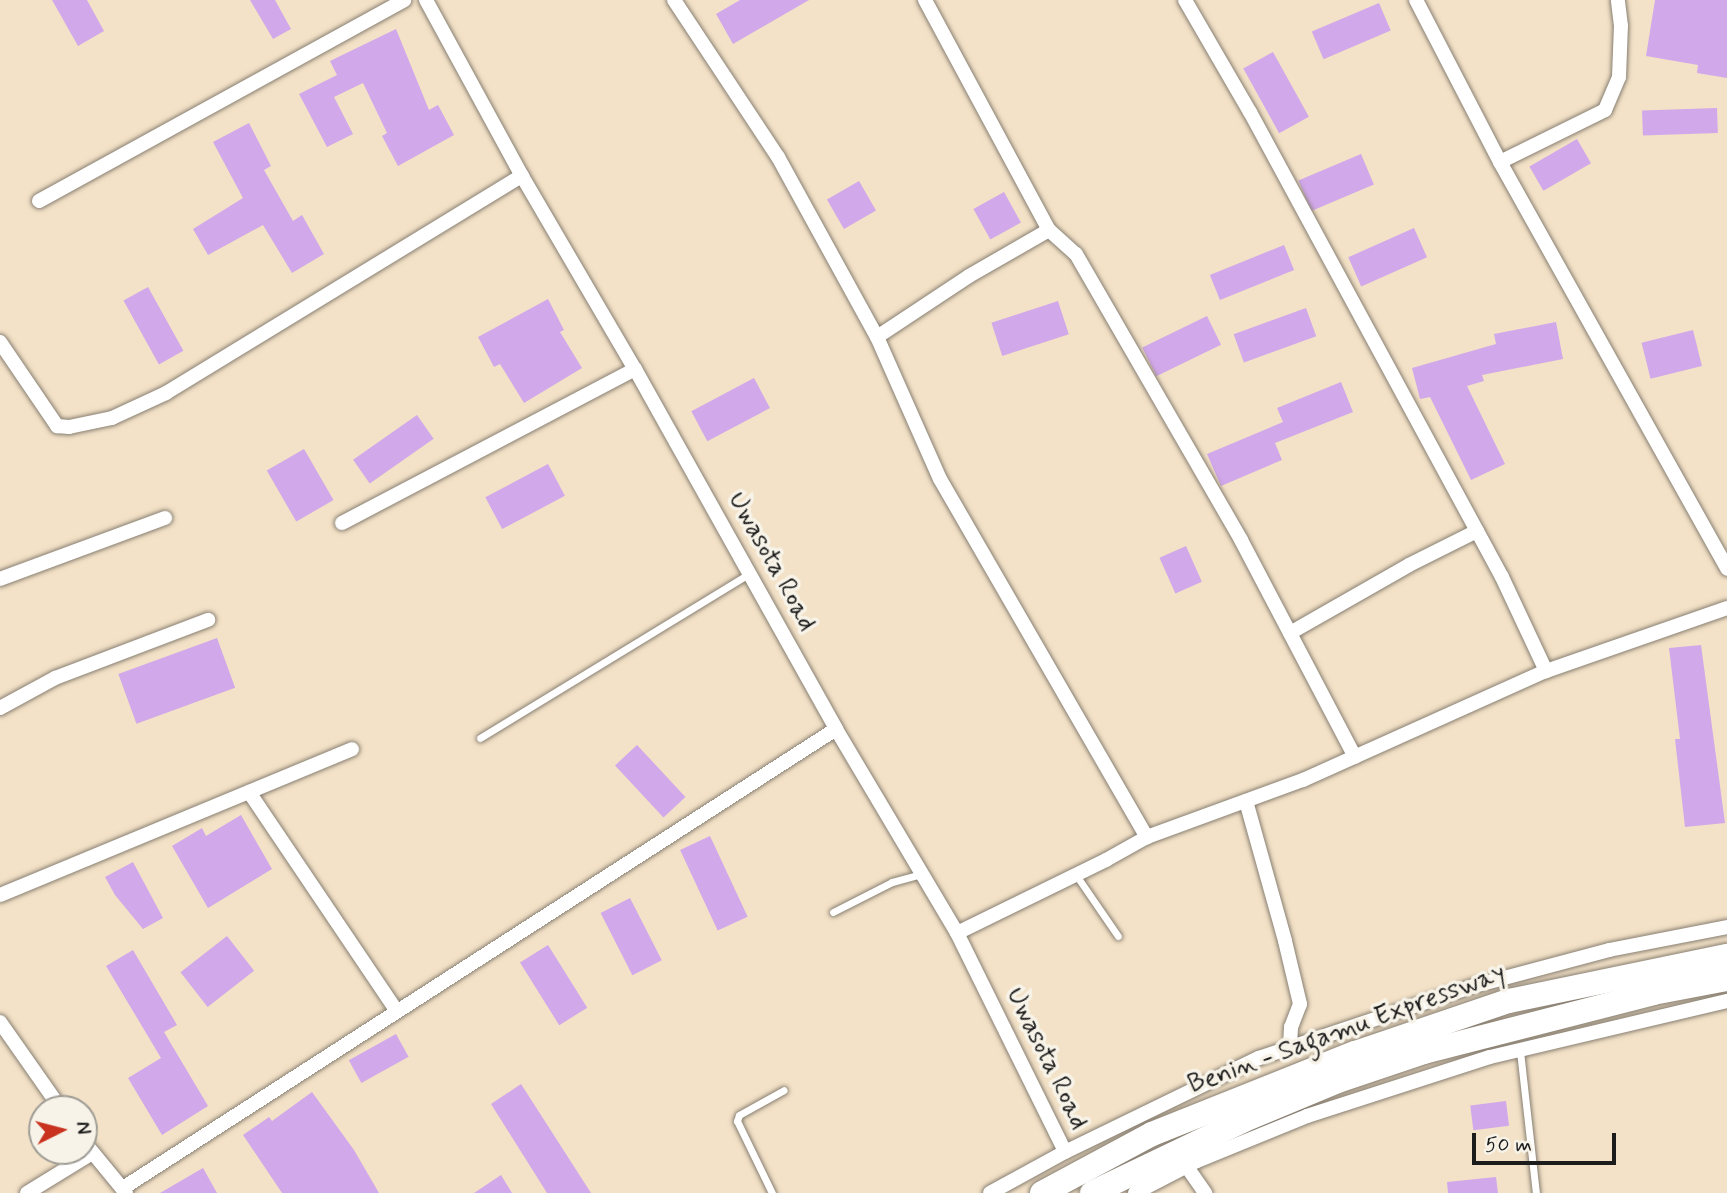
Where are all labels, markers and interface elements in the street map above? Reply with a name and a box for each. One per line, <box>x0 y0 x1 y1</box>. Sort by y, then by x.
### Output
street label: Uwasota Road <box>721 488 821 636</box>
street label: Benin - Sagamu Expressway <box>1184 958 1510 1102</box>
street label: Uwasota Road <box>999 984 1093 1134</box>
north arrow <box>28 1095 98 1165</box>
text: N <box>69 1120 95 1136</box>
scale bar <box>1475 1120 1618 1164</box>
text: 50 m <box>1485 1131 1532 1159</box>

